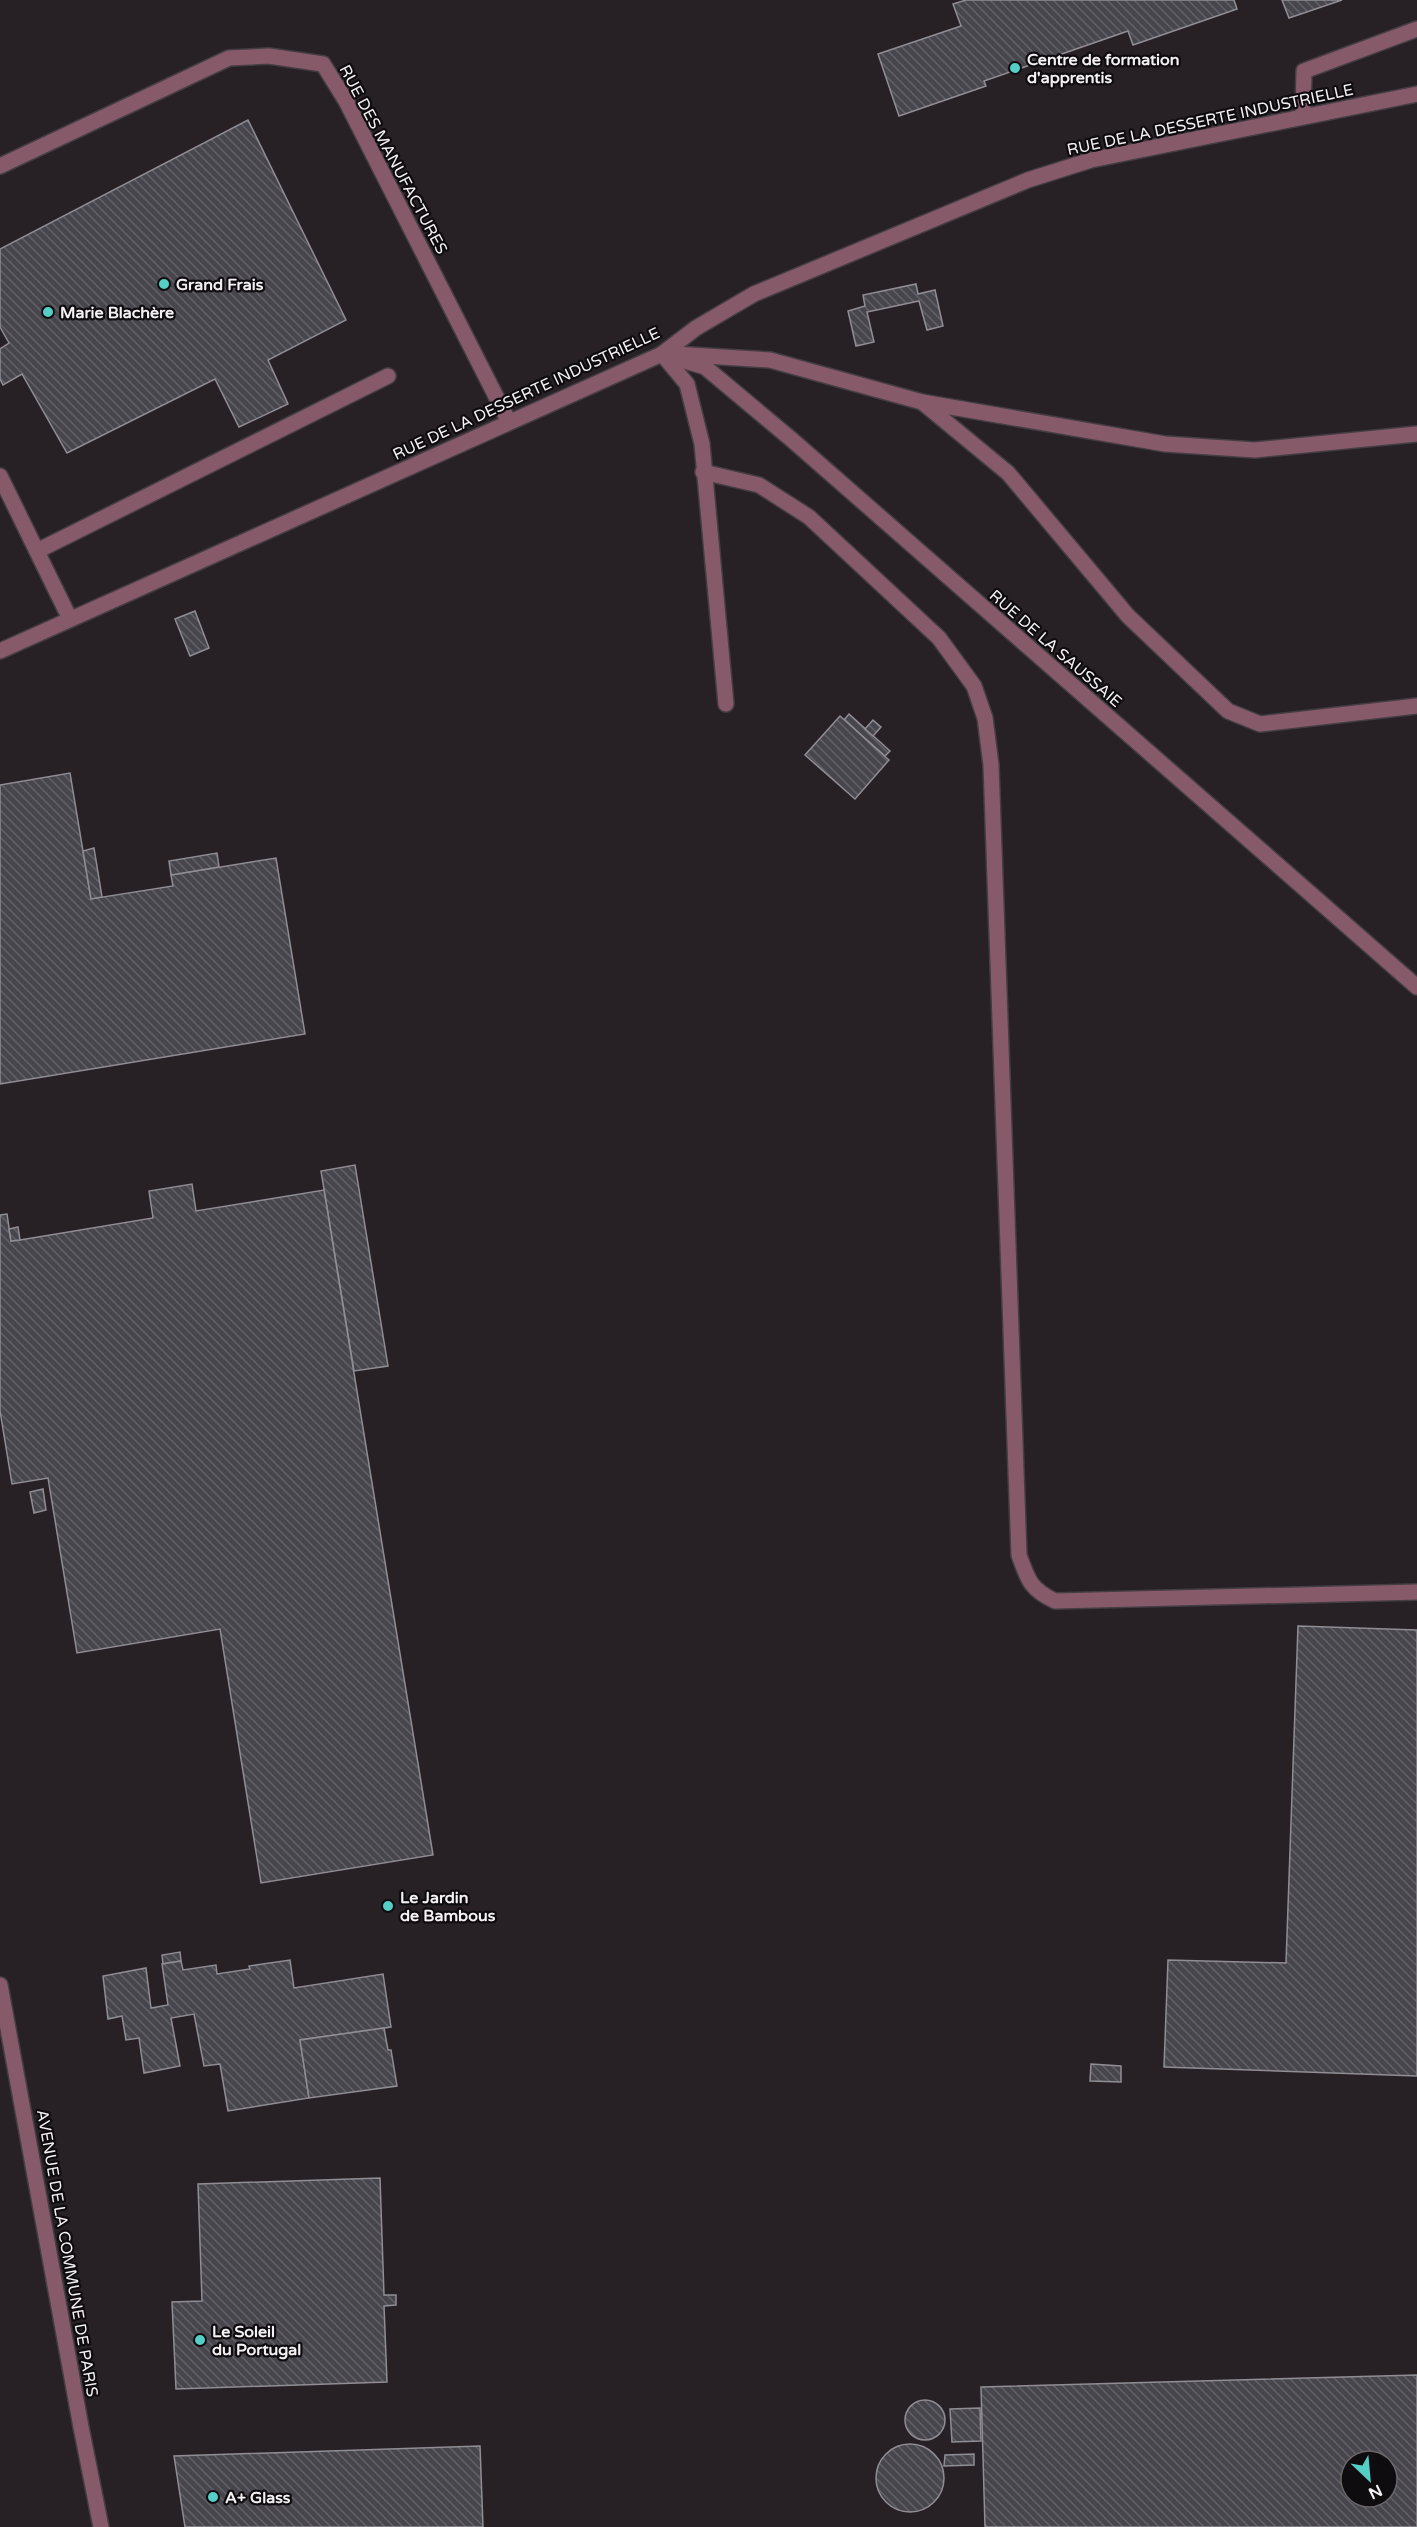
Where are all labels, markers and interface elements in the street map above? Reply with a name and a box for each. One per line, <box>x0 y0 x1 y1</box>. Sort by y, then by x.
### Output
place label: Centre de formation d'apprentis <box>1027 50 1180 88</box>
street label: RUE DES MANUFACTURES <box>335 61 452 258</box>
marker: Centre de formation d'apprentis <box>1008 61 1022 75</box>
street label: RUE DE LA DESSERTE INDUSTRIELLE <box>1065 80 1355 160</box>
place label: Grand Frais <box>176 275 264 295</box>
marker: Grand Frais <box>157 277 171 291</box>
place label: Marie Blachère <box>60 303 174 323</box>
marker: Marie Blachère <box>41 305 55 319</box>
street label: RUE DE LA DESSERTE INDUSTRIELLE <box>390 323 663 465</box>
street label: RUE DE LA SAUSSAIE <box>985 586 1126 712</box>
place label: Le Jardin de Bambous <box>400 1888 496 1926</box>
marker: Le Jardin de Bambous <box>381 1899 395 1913</box>
street label: AVENUE DE LA COMMUNE DE PARIS <box>32 2108 102 2399</box>
place label: Le Soleil du Portugal <box>212 2322 301 2360</box>
marker: Le Soleil du Portugal <box>193 2333 207 2347</box>
north arrow <box>1339 2449 1399 2509</box>
text: N <box>1365 2480 1385 2503</box>
place label: A+ Glass <box>225 2488 291 2508</box>
marker: A+ Glass <box>206 2490 220 2504</box>

